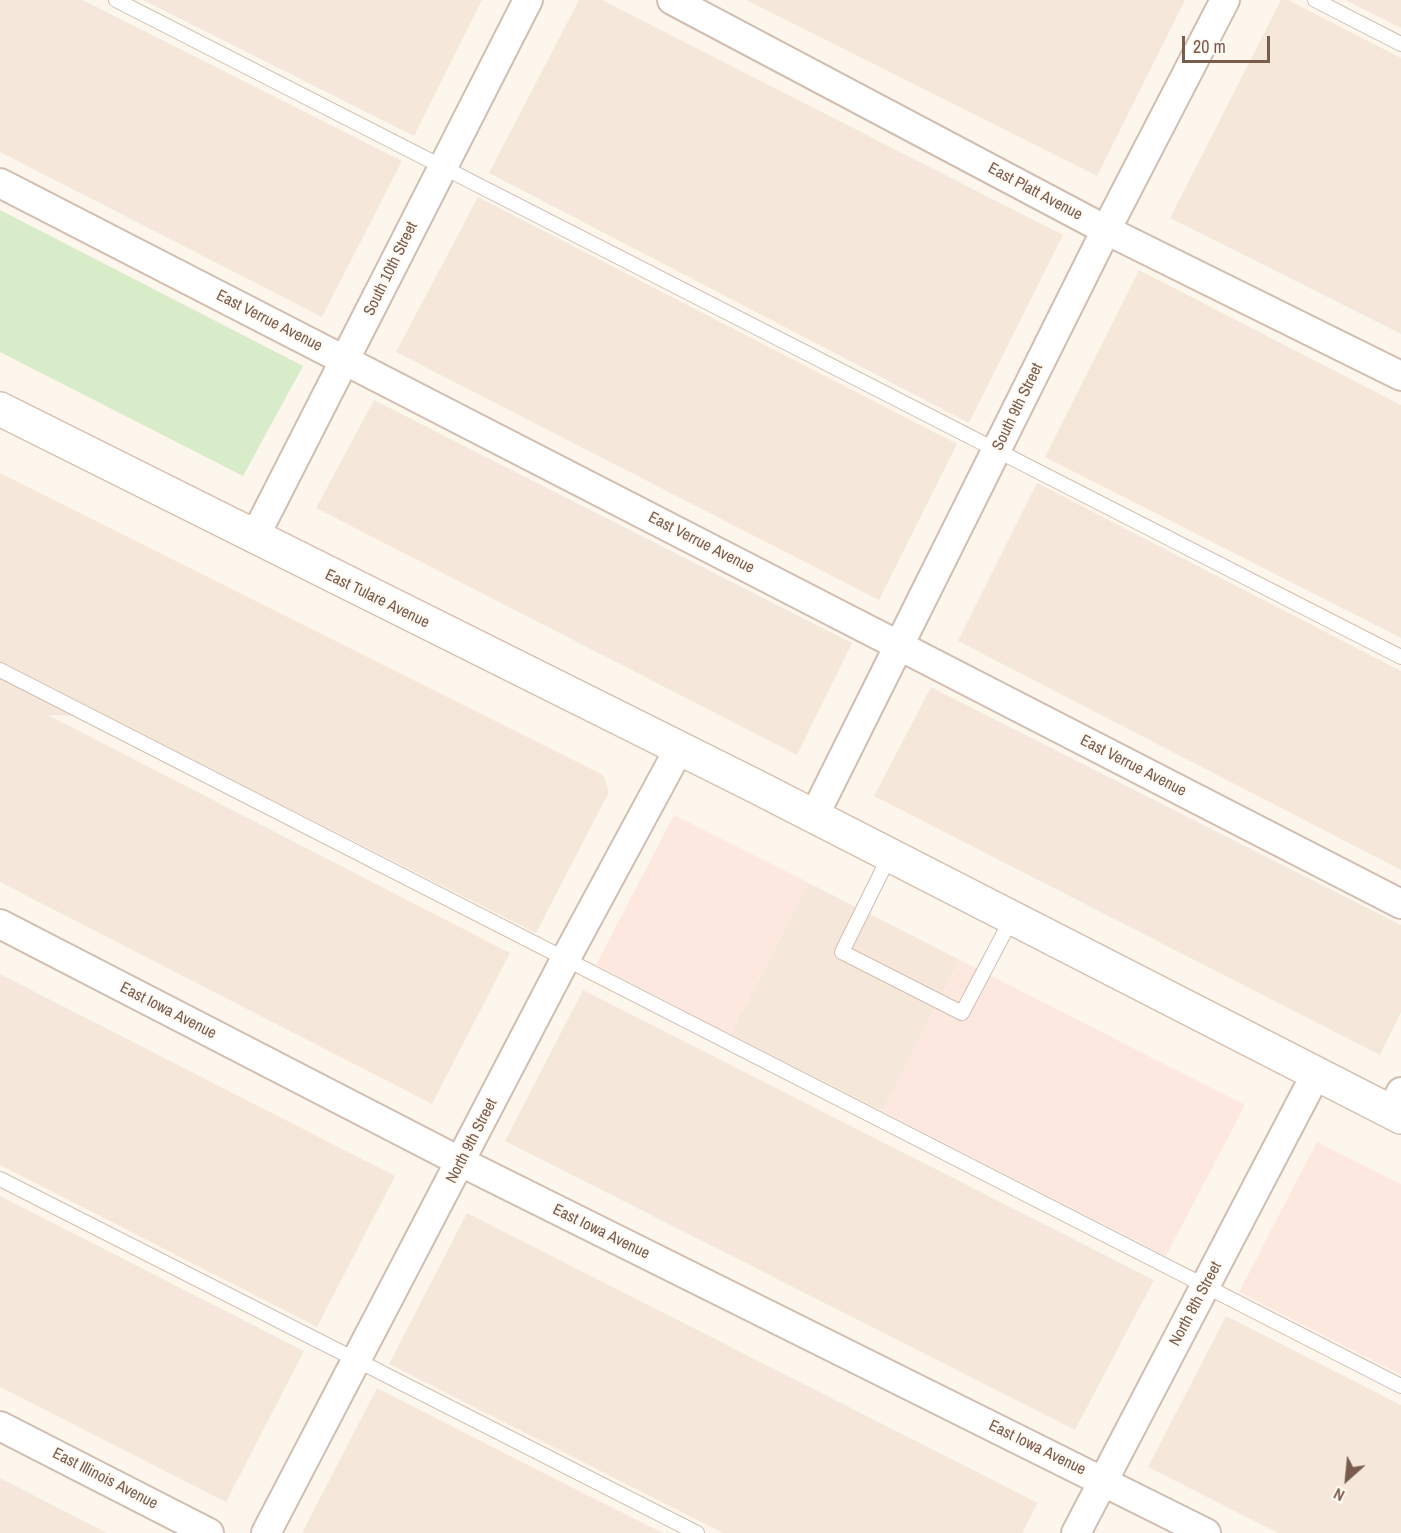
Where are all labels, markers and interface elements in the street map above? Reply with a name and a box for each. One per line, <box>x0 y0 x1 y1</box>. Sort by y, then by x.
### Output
scale bar <box>1185 24 1274 62</box>
text: 20 m <box>1193 34 1226 59</box>
street label: East Platt Avenue <box>985 159 1085 225</box>
street label: South 10th Street <box>360 219 422 319</box>
street label: East Verrue Avenue <box>213 286 325 356</box>
street label: South 9th Street <box>989 360 1047 454</box>
street label: East Verrue Avenue <box>645 508 757 578</box>
street label: East Tulare Avenue <box>322 565 432 633</box>
street label: East Verrue Avenue <box>1077 731 1189 801</box>
street label: East Iowa Avenue <box>117 978 219 1044</box>
street label: North 9th Street <box>442 1095 502 1187</box>
street label: East Iowa Avenue <box>549 1200 653 1264</box>
street label: North 8th Street <box>1166 1259 1226 1349</box>
street label: East Iowa Avenue <box>985 1416 1089 1480</box>
street label: East Illinois Avenue <box>49 1444 161 1514</box>
north arrow <box>1317 1449 1377 1509</box>
text: N <box>1330 1483 1348 1507</box>

